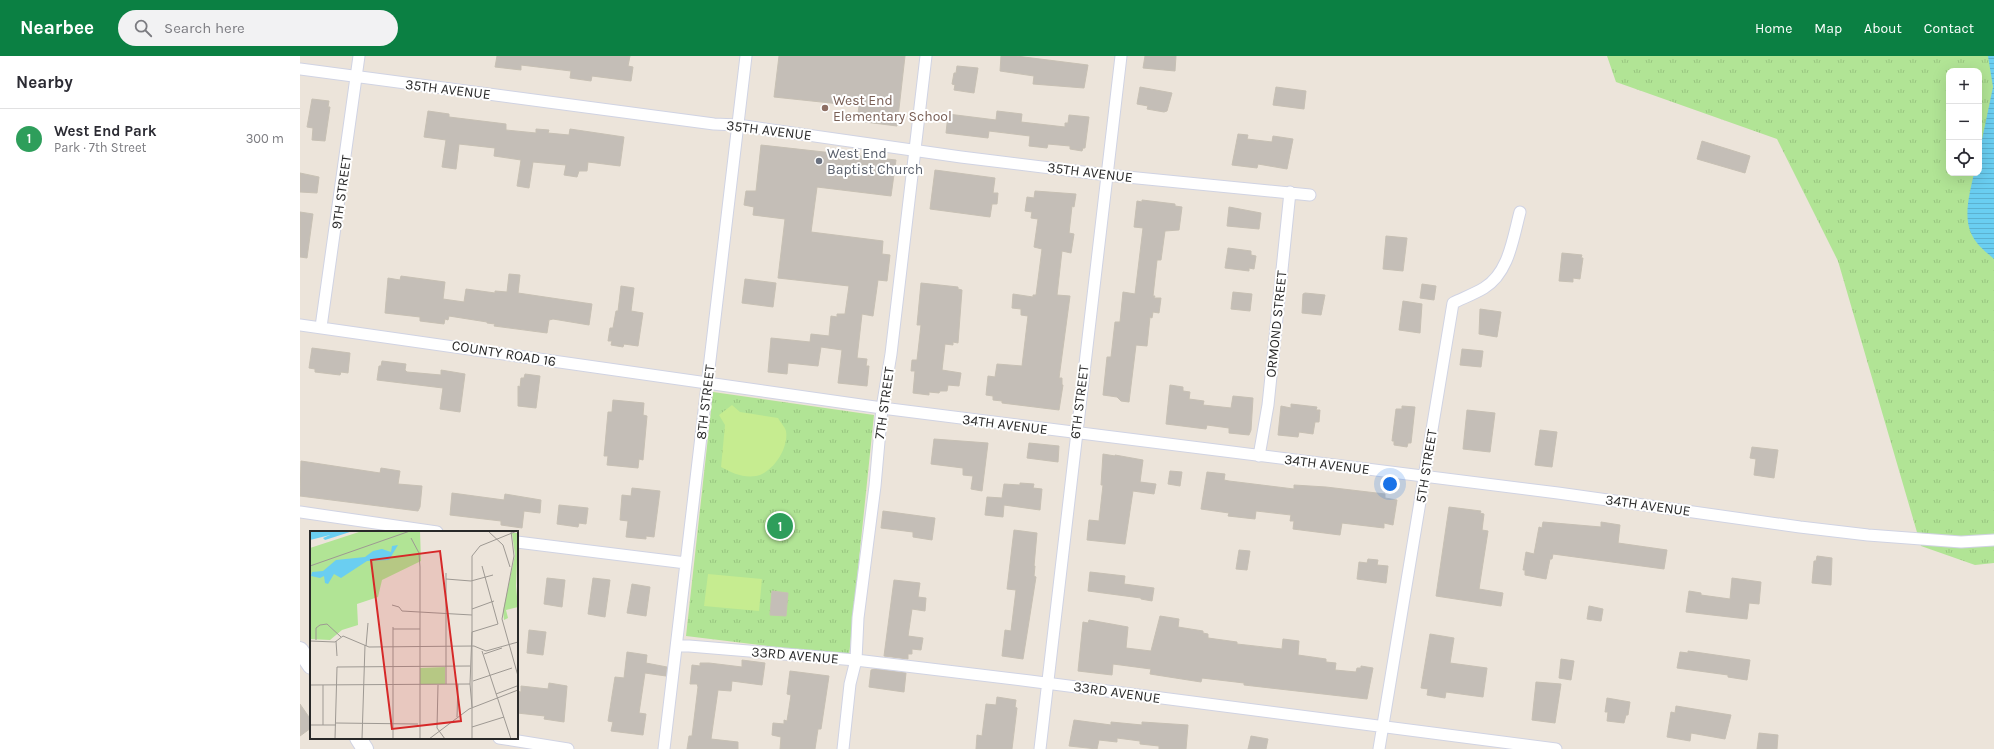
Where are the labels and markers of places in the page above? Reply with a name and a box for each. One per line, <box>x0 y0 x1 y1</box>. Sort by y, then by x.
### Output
place label: West End Elementary School <box>833 92 952 125</box>
marker: West End Elementary School <box>820 103 830 113</box>
place label: West End Baptist Church <box>827 145 923 178</box>
marker: West End Baptist Church <box>814 156 824 166</box>
pin: 1 <box>767 511 793 541</box>

